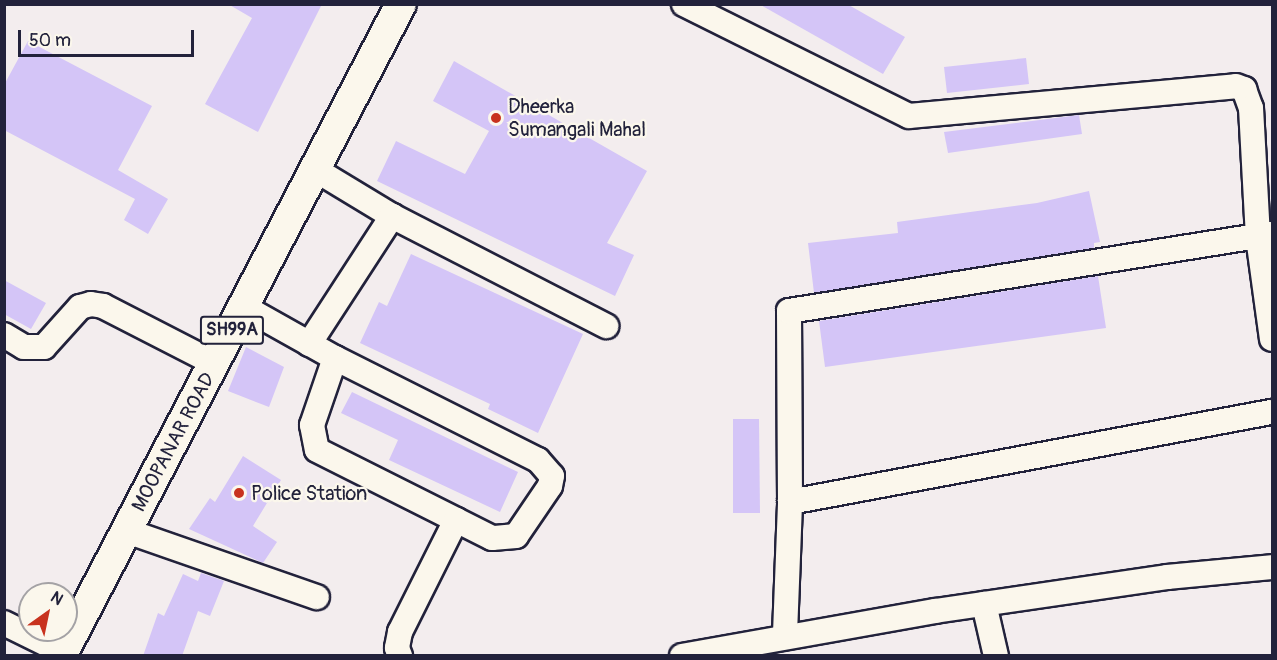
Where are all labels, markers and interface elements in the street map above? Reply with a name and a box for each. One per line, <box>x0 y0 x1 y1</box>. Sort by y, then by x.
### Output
scale bar <box>21 18 196 56</box>
text: 50 m <box>29 29 71 52</box>
place label: Dheerka Sumangali Mahal <box>508 94 646 141</box>
marker: Dheerka Sumangali Mahal <box>489 111 503 125</box>
road number: SH99A <box>199 315 265 345</box>
street label: MOOPANAR ROAD <box>126 368 220 516</box>
place label: Police Station <box>251 481 367 505</box>
marker: Police Station <box>232 486 246 500</box>
north arrow <box>18 582 78 642</box>
text: N <box>47 587 67 610</box>

